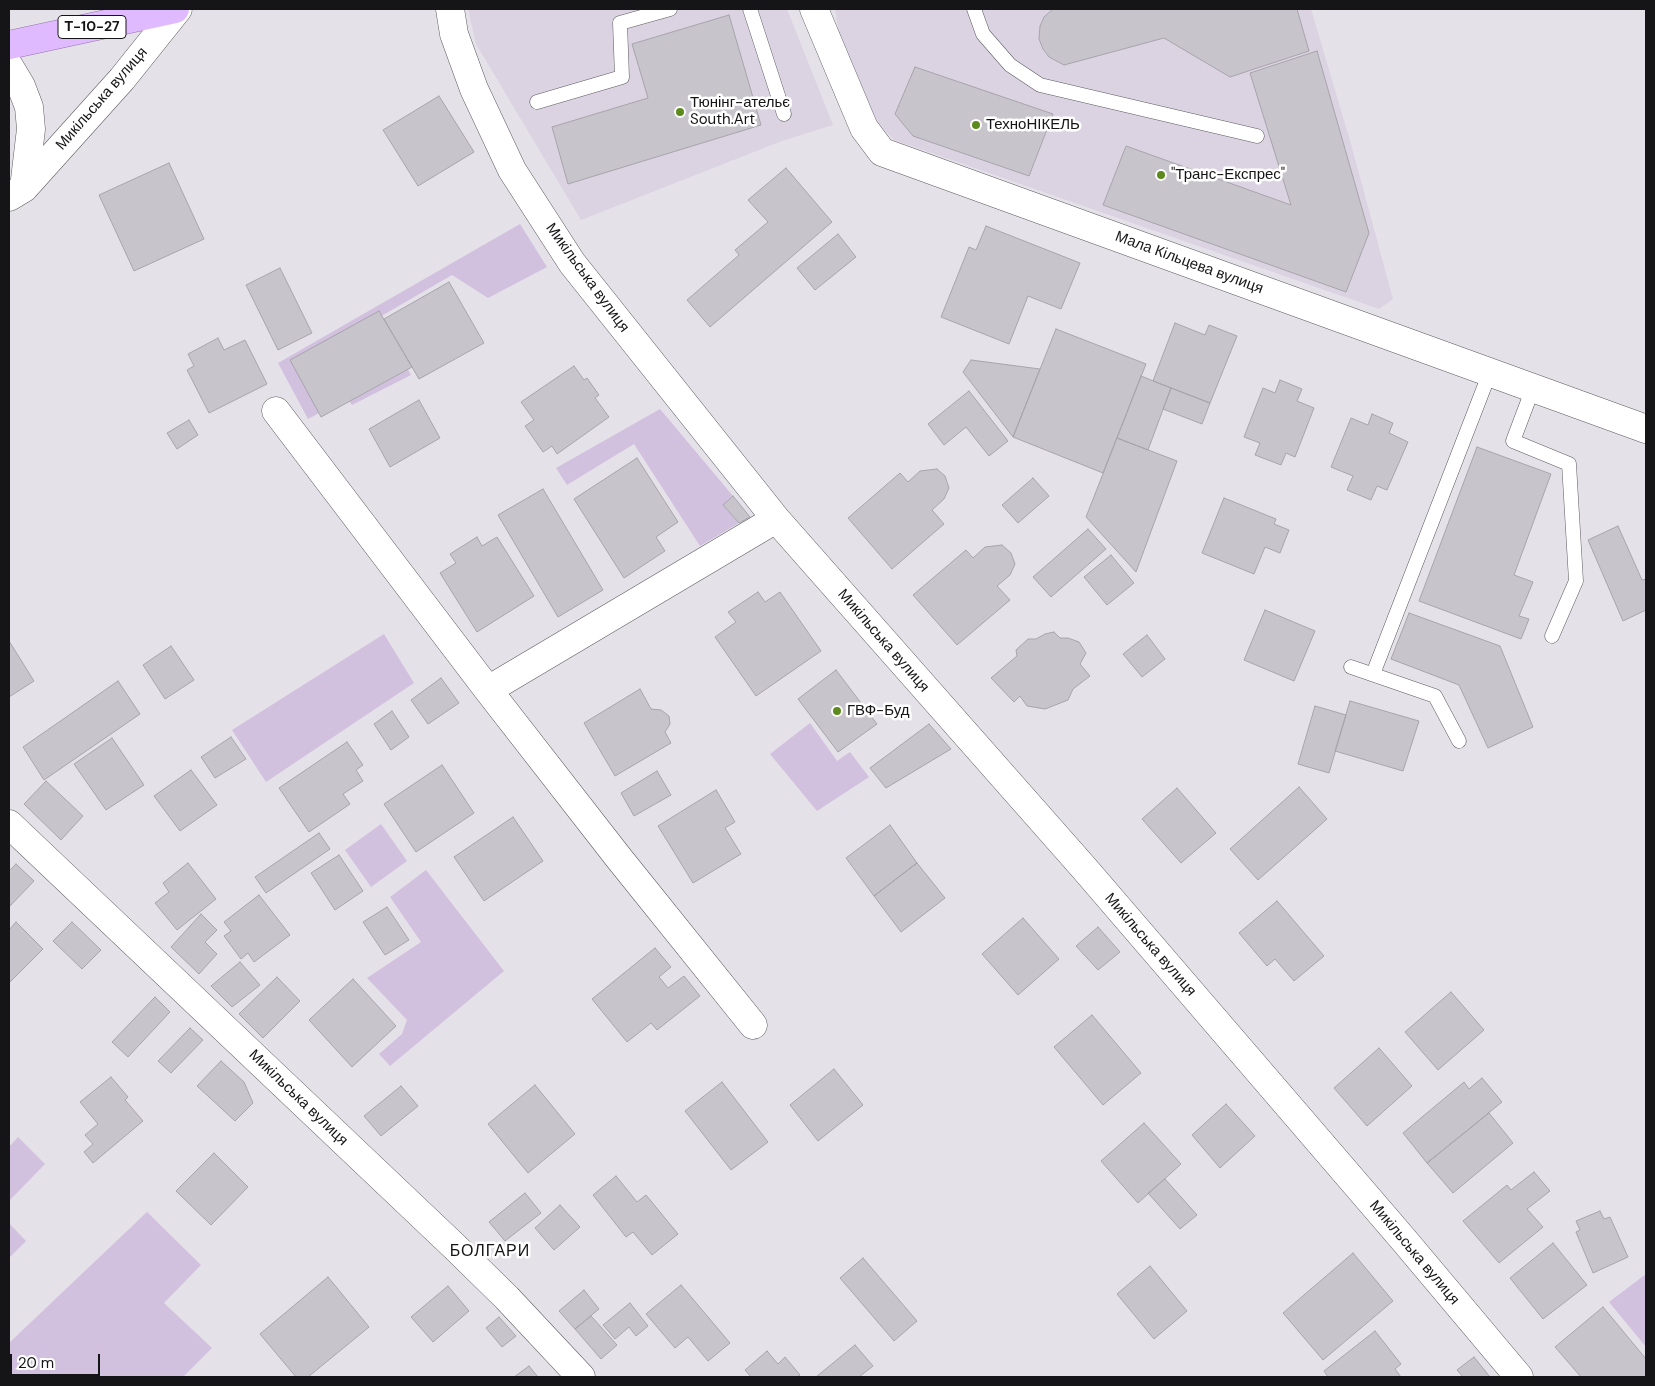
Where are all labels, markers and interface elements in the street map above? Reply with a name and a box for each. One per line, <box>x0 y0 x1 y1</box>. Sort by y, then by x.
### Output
road number: Т-10-27 <box>58 16 126 38</box>
street label: Микільська вулиця <box>52 44 152 154</box>
place label: Тюнінг-ательє South.Art <box>690 94 790 129</box>
marker: Тюнінг-ательє South.Art <box>674 106 686 118</box>
place label: ТехноНІКЕЛЬ <box>986 116 1080 134</box>
marker: ТехноНІКЕЛЬ <box>970 119 982 131</box>
place label: "Транс-Експрес" <box>1171 166 1285 184</box>
marker: "Транс-Експрес" <box>1155 169 1167 181</box>
street label: Микільська вулиця <box>541 220 633 336</box>
street label: Мала Кільцева вулиця <box>1112 228 1266 298</box>
street label: Микільська вулиця <box>833 586 933 696</box>
place label: ГВФ-Буд <box>847 702 909 720</box>
marker: ГВФ-Буд <box>831 705 843 717</box>
street label: Микільська вулиця <box>1100 890 1200 1000</box>
street label: Микільська вулиця <box>245 1046 351 1150</box>
street label: Микільська вулиця <box>1365 1197 1463 1309</box>
district label: БОЛГАРИ <box>449 1242 531 1262</box>
scale bar <box>12 1344 102 1376</box>
text: 20 m <box>18 1353 54 1373</box>

